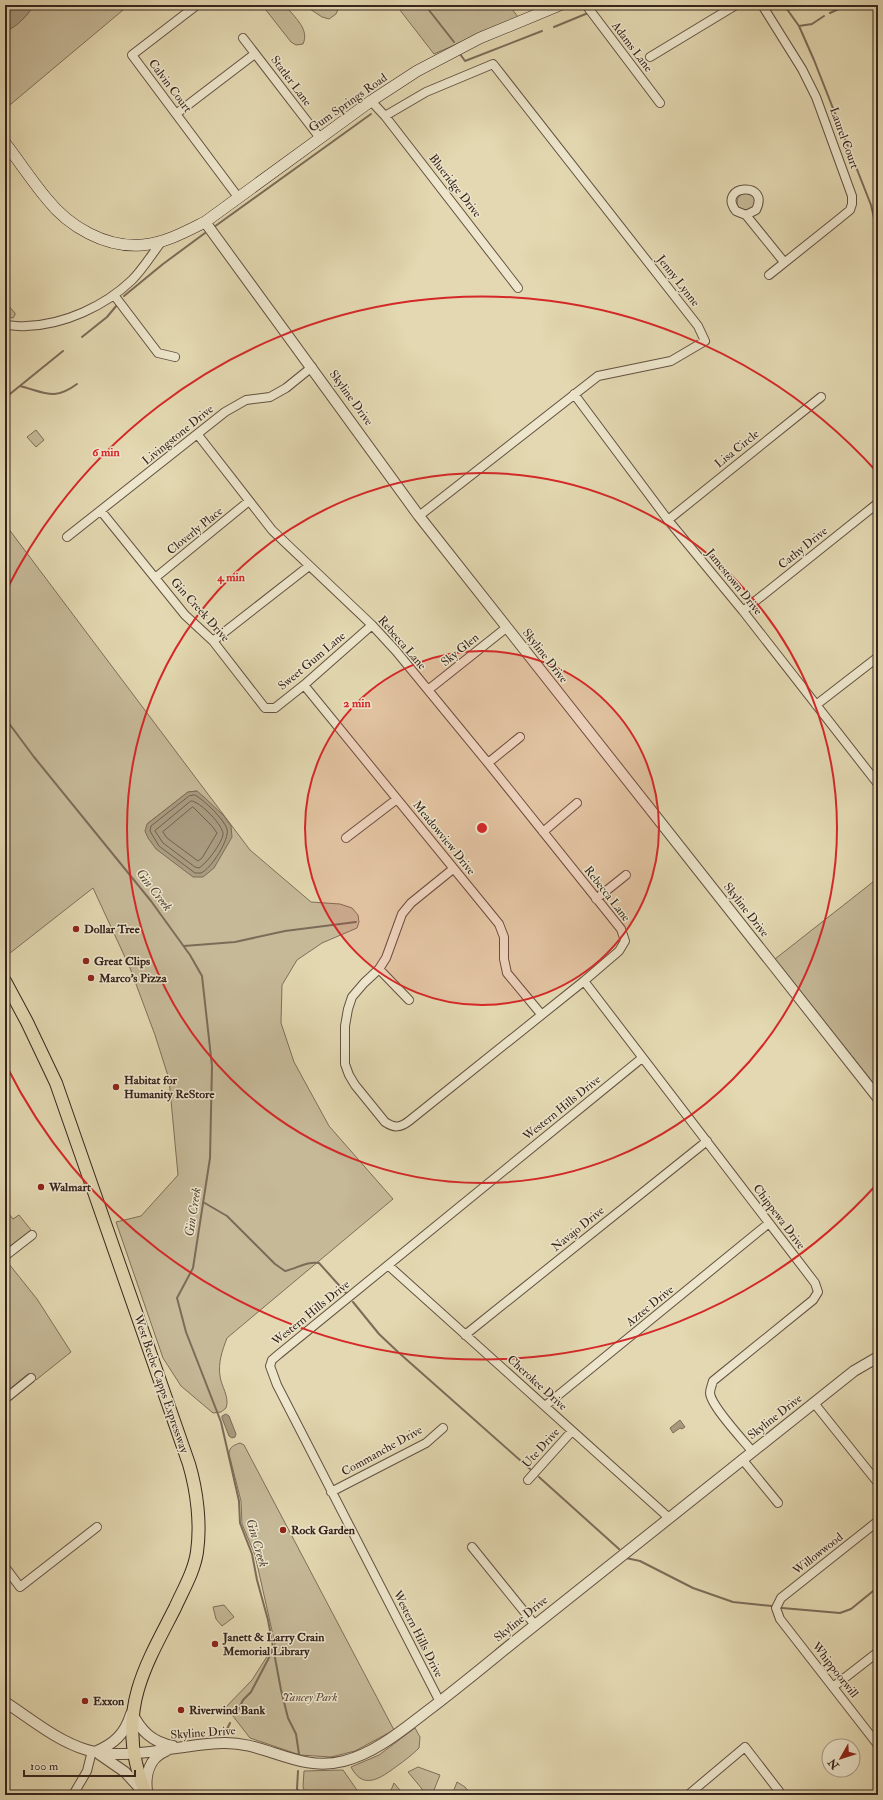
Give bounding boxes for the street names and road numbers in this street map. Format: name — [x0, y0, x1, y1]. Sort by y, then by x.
street label: Adams Lane — [608, 18, 656, 75]
street label: Statler Lane — [267, 53, 315, 109]
street label: Calvin Court — [145, 56, 195, 116]
street label: Gum Springs Road — [306, 70, 390, 136]
street label: Laurel Court — [826, 105, 862, 171]
street label: Blueridge Drive — [426, 151, 484, 221]
street label: Jenny Lynne — [653, 252, 703, 310]
street label: Skyline Drive — [326, 367, 376, 429]
street label: Livingstone Drive — [139, 402, 217, 468]
street label: Lisa Circle — [712, 427, 762, 471]
street label: Cloverly Place — [164, 504, 226, 558]
street label: Cathy Drive — [775, 524, 831, 572]
street label: Jamestown Drive — [702, 545, 765, 618]
street label: Gin Creek Drive — [167, 575, 233, 645]
street label: Rebecca Lane — [375, 613, 429, 673]
street label: Skyline Drive — [519, 626, 571, 686]
street label: Sweet Gum Lane — [275, 628, 349, 694]
street label: Sky Glen — [438, 630, 482, 670]
street label: Meadowview Drive — [410, 798, 478, 878]
street label: Rebecca Lane — [581, 863, 633, 925]
street label: Skyline Drive — [720, 880, 772, 940]
street label: Western Hills Drive — [519, 1072, 604, 1145]
street label: Chippewa Drive — [750, 1181, 808, 1253]
street label: Navajo Drive — [548, 1203, 608, 1255]
street label: Western Hills Drive — [268, 1277, 353, 1350]
street label: Aztec Drive — [622, 1282, 677, 1330]
street label: West Beebe Capps Expressway — [130, 1312, 192, 1456]
street label: Cherokee Drive — [504, 1352, 570, 1414]
street label: Skyline Drive — [745, 1391, 805, 1443]
street label: Commanche Drive — [339, 1423, 425, 1479]
street label: Ute Drive — [519, 1425, 563, 1471]
street label: Willowwood — [789, 1530, 846, 1579]
street label: Western Hills Drive — [389, 1587, 446, 1680]
street label: Skyline Drive — [491, 1593, 551, 1645]
street label: Whippoorwill — [808, 1638, 861, 1701]
street label: Skyline Drive — [170, 1723, 236, 1743]

